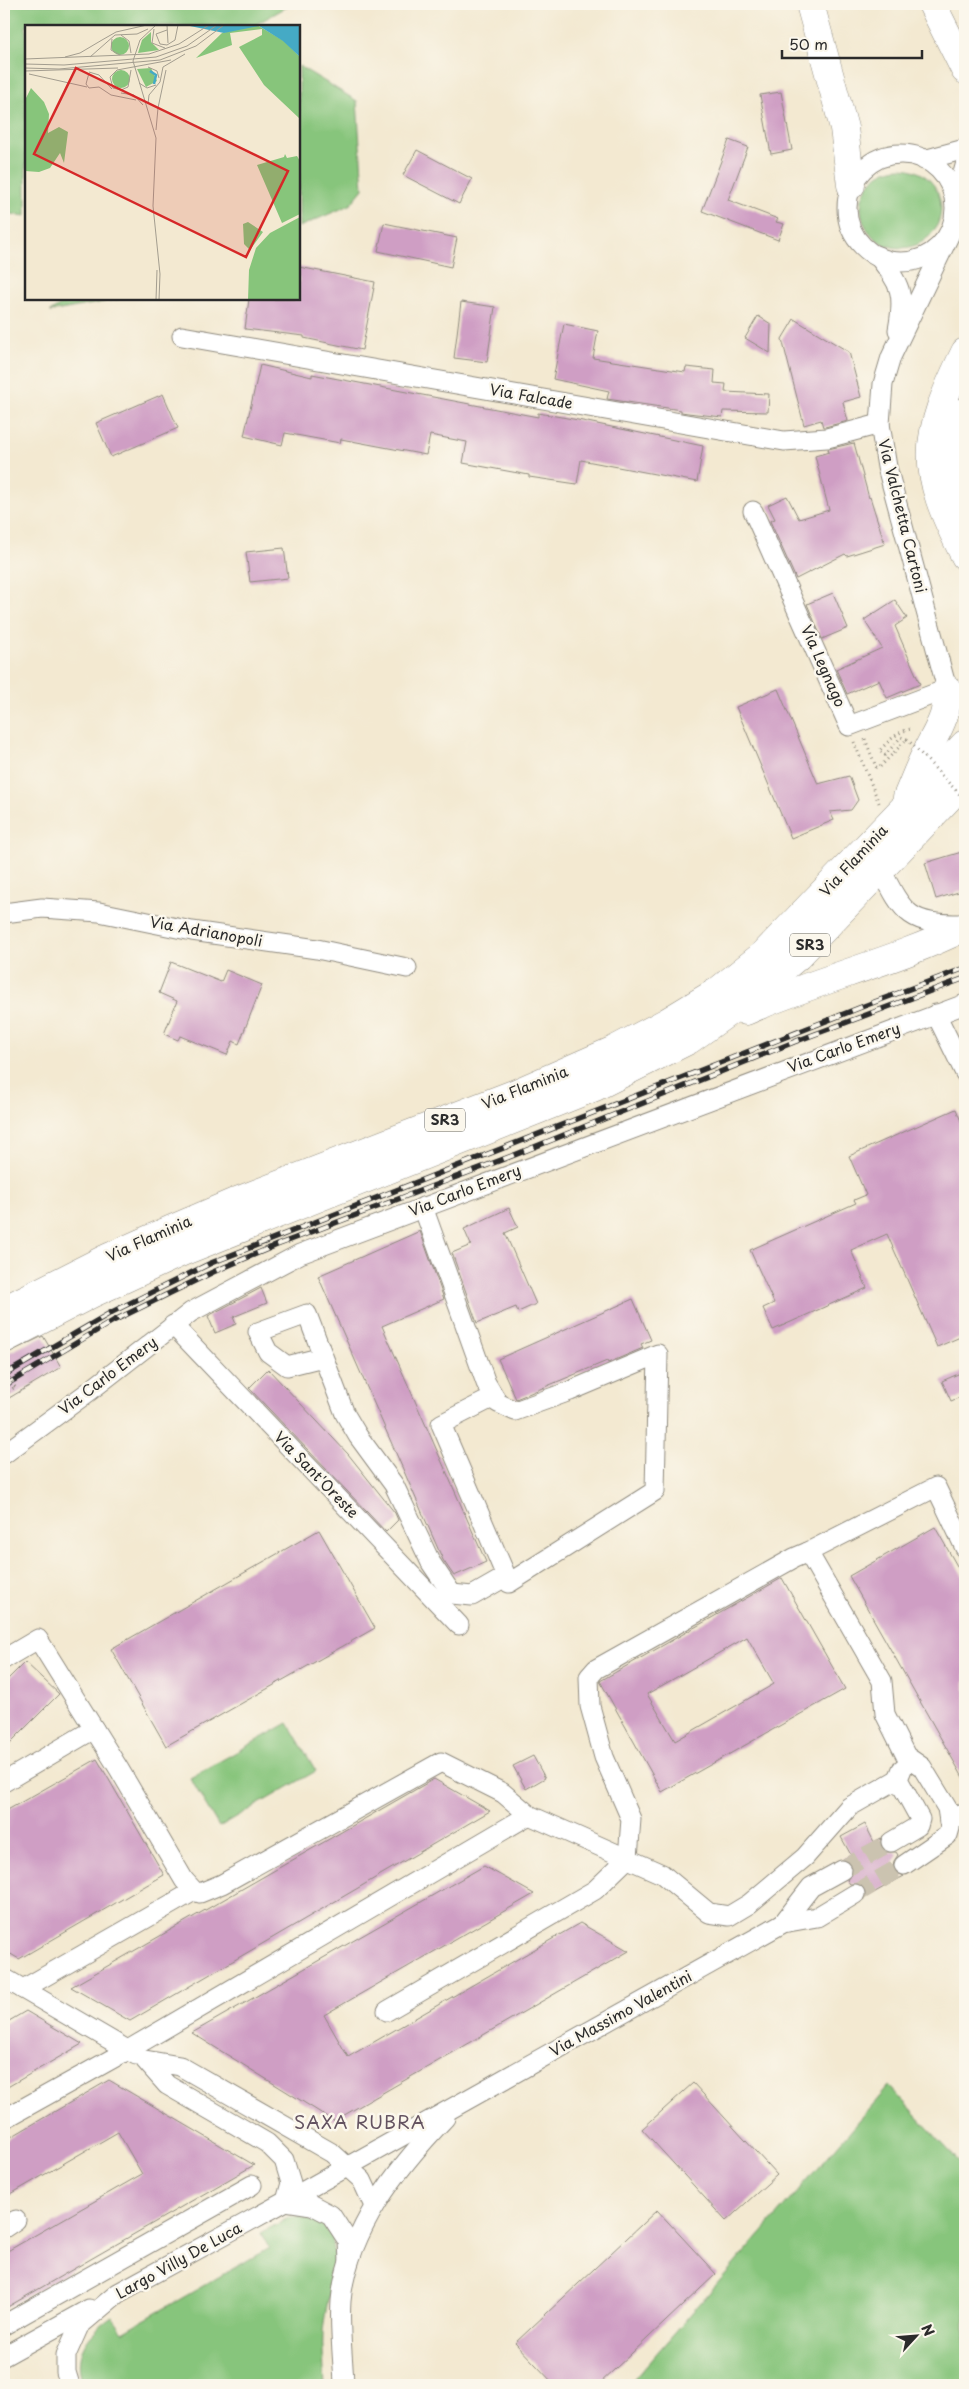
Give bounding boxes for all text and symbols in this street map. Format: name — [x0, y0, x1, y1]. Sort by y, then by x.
inset map — [25, 25, 300, 300]
scale bar — [782, 28, 922, 60]
text: 50 m — [789, 32, 828, 55]
street label: Via Falcade — [488, 377, 575, 414]
street label: Via Valchetta Cartoni — [873, 436, 934, 595]
street label: Via Legnago — [796, 621, 853, 710]
street label: Via Flaminia — [813, 818, 893, 901]
street label: Via Adrianopoli — [148, 909, 264, 952]
road number: SR3 — [790, 934, 830, 956]
street label: Via Carlo Emery — [784, 1016, 903, 1078]
street label: Via Flaminia — [478, 1059, 572, 1114]
road number: SR3 — [425, 1108, 465, 1132]
street label: Via Carlo Emery — [405, 1158, 524, 1222]
street label: Via Flaminia — [102, 1208, 196, 1267]
street label: Via Carlo Emery — [53, 1330, 161, 1420]
street label: Via Sant'Oreste — [269, 1425, 365, 1523]
street label: Via Massimo Valentini — [545, 1964, 696, 2062]
district label: SAXA RUBRA — [294, 2108, 426, 2135]
street label: Largo Villy De Luca — [111, 2215, 246, 2304]
north arrow — [892, 2312, 942, 2362]
text: N — [916, 2320, 940, 2340]

